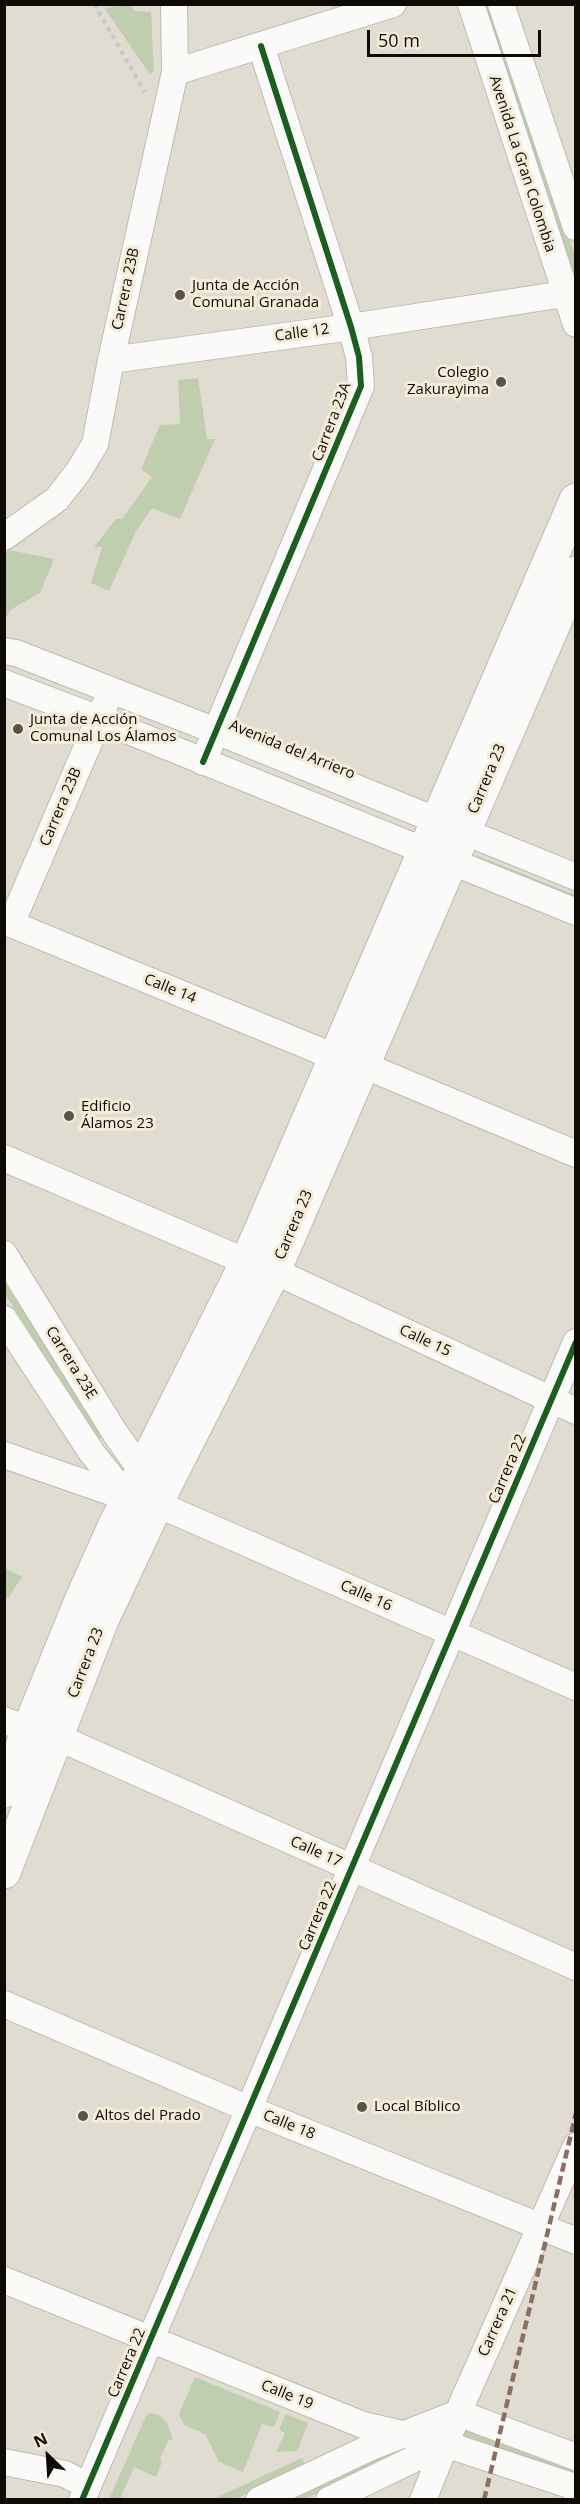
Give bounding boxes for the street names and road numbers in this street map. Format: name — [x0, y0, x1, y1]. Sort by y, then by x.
street label: Avenida La Gran Colombia — [485, 73, 559, 255]
street label: Carrera 23B — [108, 246, 144, 332]
street label: Calle 12 — [274, 320, 330, 346]
street label: Carrera 23A — [309, 380, 355, 464]
street label: Avenida del Arriero — [226, 717, 358, 783]
street label: Carrera 23 — [464, 741, 510, 817]
street label: Carrera 23B — [36, 765, 86, 849]
street label: Calle 14 — [141, 970, 199, 1008]
street label: Carrera 23 — [271, 1187, 317, 1263]
street label: Calle 15 — [396, 1321, 454, 1361]
street label: Carrera 23E — [42, 1323, 100, 1403]
street label: Carrera 22 — [485, 1431, 531, 1507]
street label: Calle 16 — [337, 1577, 395, 1615]
street label: Carrera 23 — [64, 1625, 108, 1701]
street label: Calle 17 — [287, 1833, 345, 1871]
street label: Carrera 22 — [295, 1878, 341, 1954]
street label: Calle 18 — [260, 2106, 318, 2144]
street label: Carrera 21 — [475, 2285, 521, 2359]
street label: Carrera 22 — [104, 2325, 150, 2401]
street label: Calle 19 — [258, 2376, 316, 2414]

